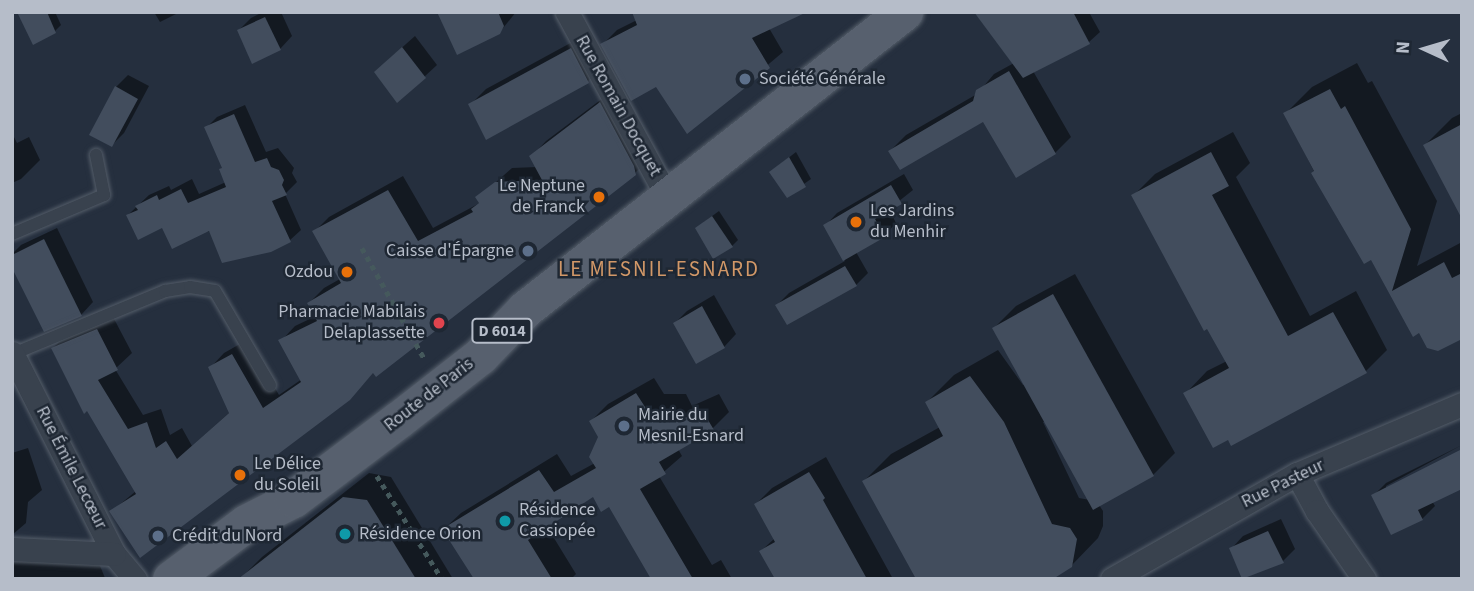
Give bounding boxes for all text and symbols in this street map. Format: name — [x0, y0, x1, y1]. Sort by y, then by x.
north arrow — [1390, 14, 1460, 84]
street label: Rue Romain Docquet — [570, 32, 666, 180]
text: N — [1390, 40, 1417, 55]
place label: Société Générale — [759, 68, 885, 90]
marker: Société Générale — [737, 71, 753, 87]
place label: Le Neptune de Franck — [499, 176, 585, 218]
marker: Le Neptune de Franck — [591, 189, 607, 205]
place label: Les Jardins du Menhir — [870, 201, 954, 244]
marker: Les Jardins du Menhir — [848, 214, 864, 230]
place label: Caisse d'Épargne — [386, 240, 514, 262]
marker: Caisse d'Épargne — [520, 243, 536, 259]
district label: LE MESNIL-ESNARD — [560, 256, 758, 282]
place label: Ozdou — [284, 261, 333, 283]
marker: Ozdou — [339, 264, 355, 280]
place label: Pharmacie Mabilais Delaplassette — [278, 302, 425, 344]
marker: Pharmacie Mabilais Delaplassette — [431, 315, 447, 331]
road number: D 6014 — [470, 318, 534, 344]
street label: Route de Paris — [380, 353, 478, 437]
street label: Rue Émile Lecœur — [31, 403, 111, 533]
place label: Mairie du Mesnil-Esnard — [638, 405, 744, 448]
marker: Mairie du Mesnil-Esnard — [616, 418, 632, 434]
place label: Le Délice du Soleil — [254, 454, 321, 496]
street label: Rue Pasteur — [1238, 455, 1328, 513]
marker: Le Délice du Soleil — [232, 467, 248, 483]
place label: Résidence Cassiopée — [519, 500, 595, 542]
marker: Résidence Cassiopée — [497, 513, 513, 529]
place label: Résidence Orion — [359, 523, 481, 545]
place label: Crédit du Nord — [172, 525, 282, 547]
marker: Résidence Orion — [337, 526, 353, 542]
marker: Crédit du Nord — [150, 528, 166, 544]

